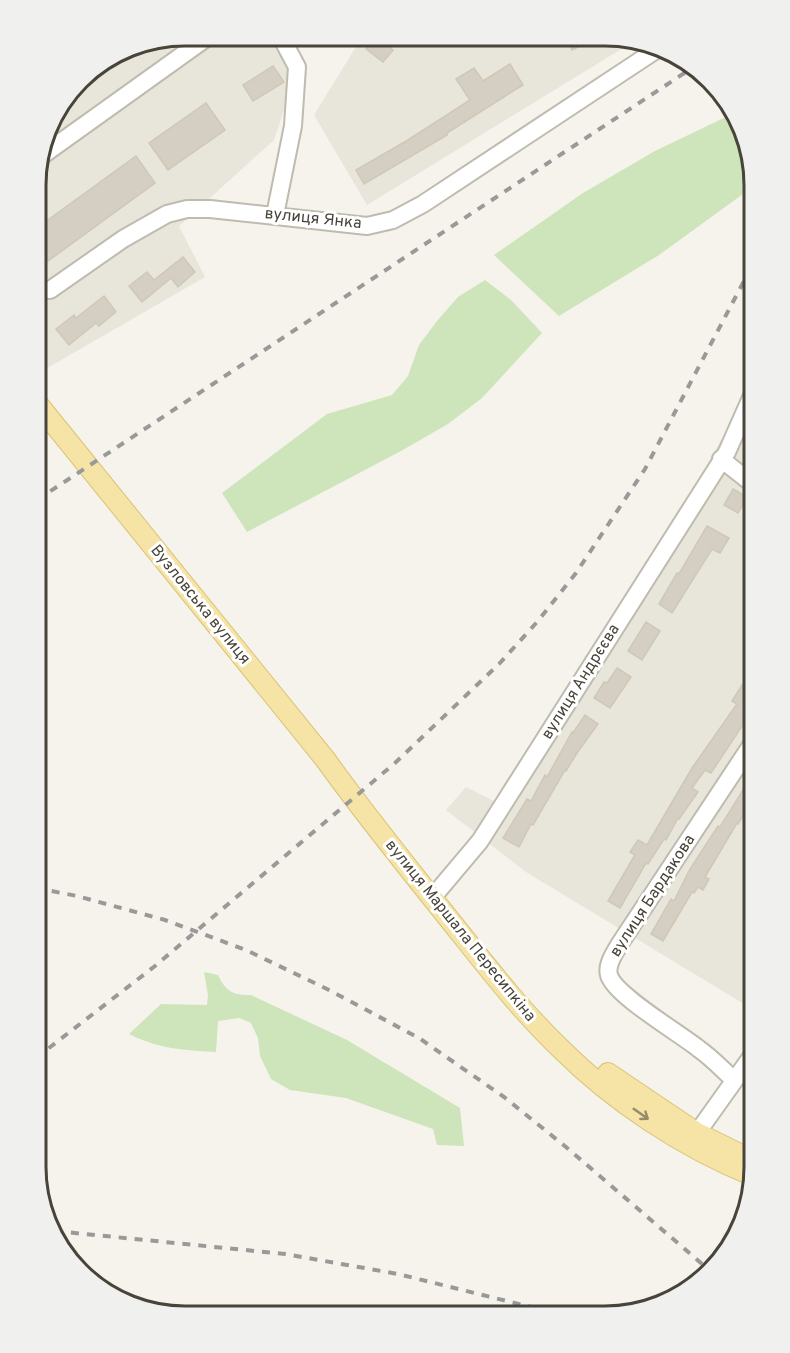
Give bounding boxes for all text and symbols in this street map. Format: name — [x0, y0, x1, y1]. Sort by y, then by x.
street label: вулиця Янка — [264, 204, 362, 234]
street label: Вузловська вулиця — [146, 541, 254, 669]
street label: вулиця Андрєєва — [537, 621, 625, 743]
street label: вулиця Бардакова — [606, 831, 700, 961]
street label: вулиця Маршала Пересипкіна — [380, 836, 540, 1026]
one-way arrow — [632, 1108, 648, 1120]

